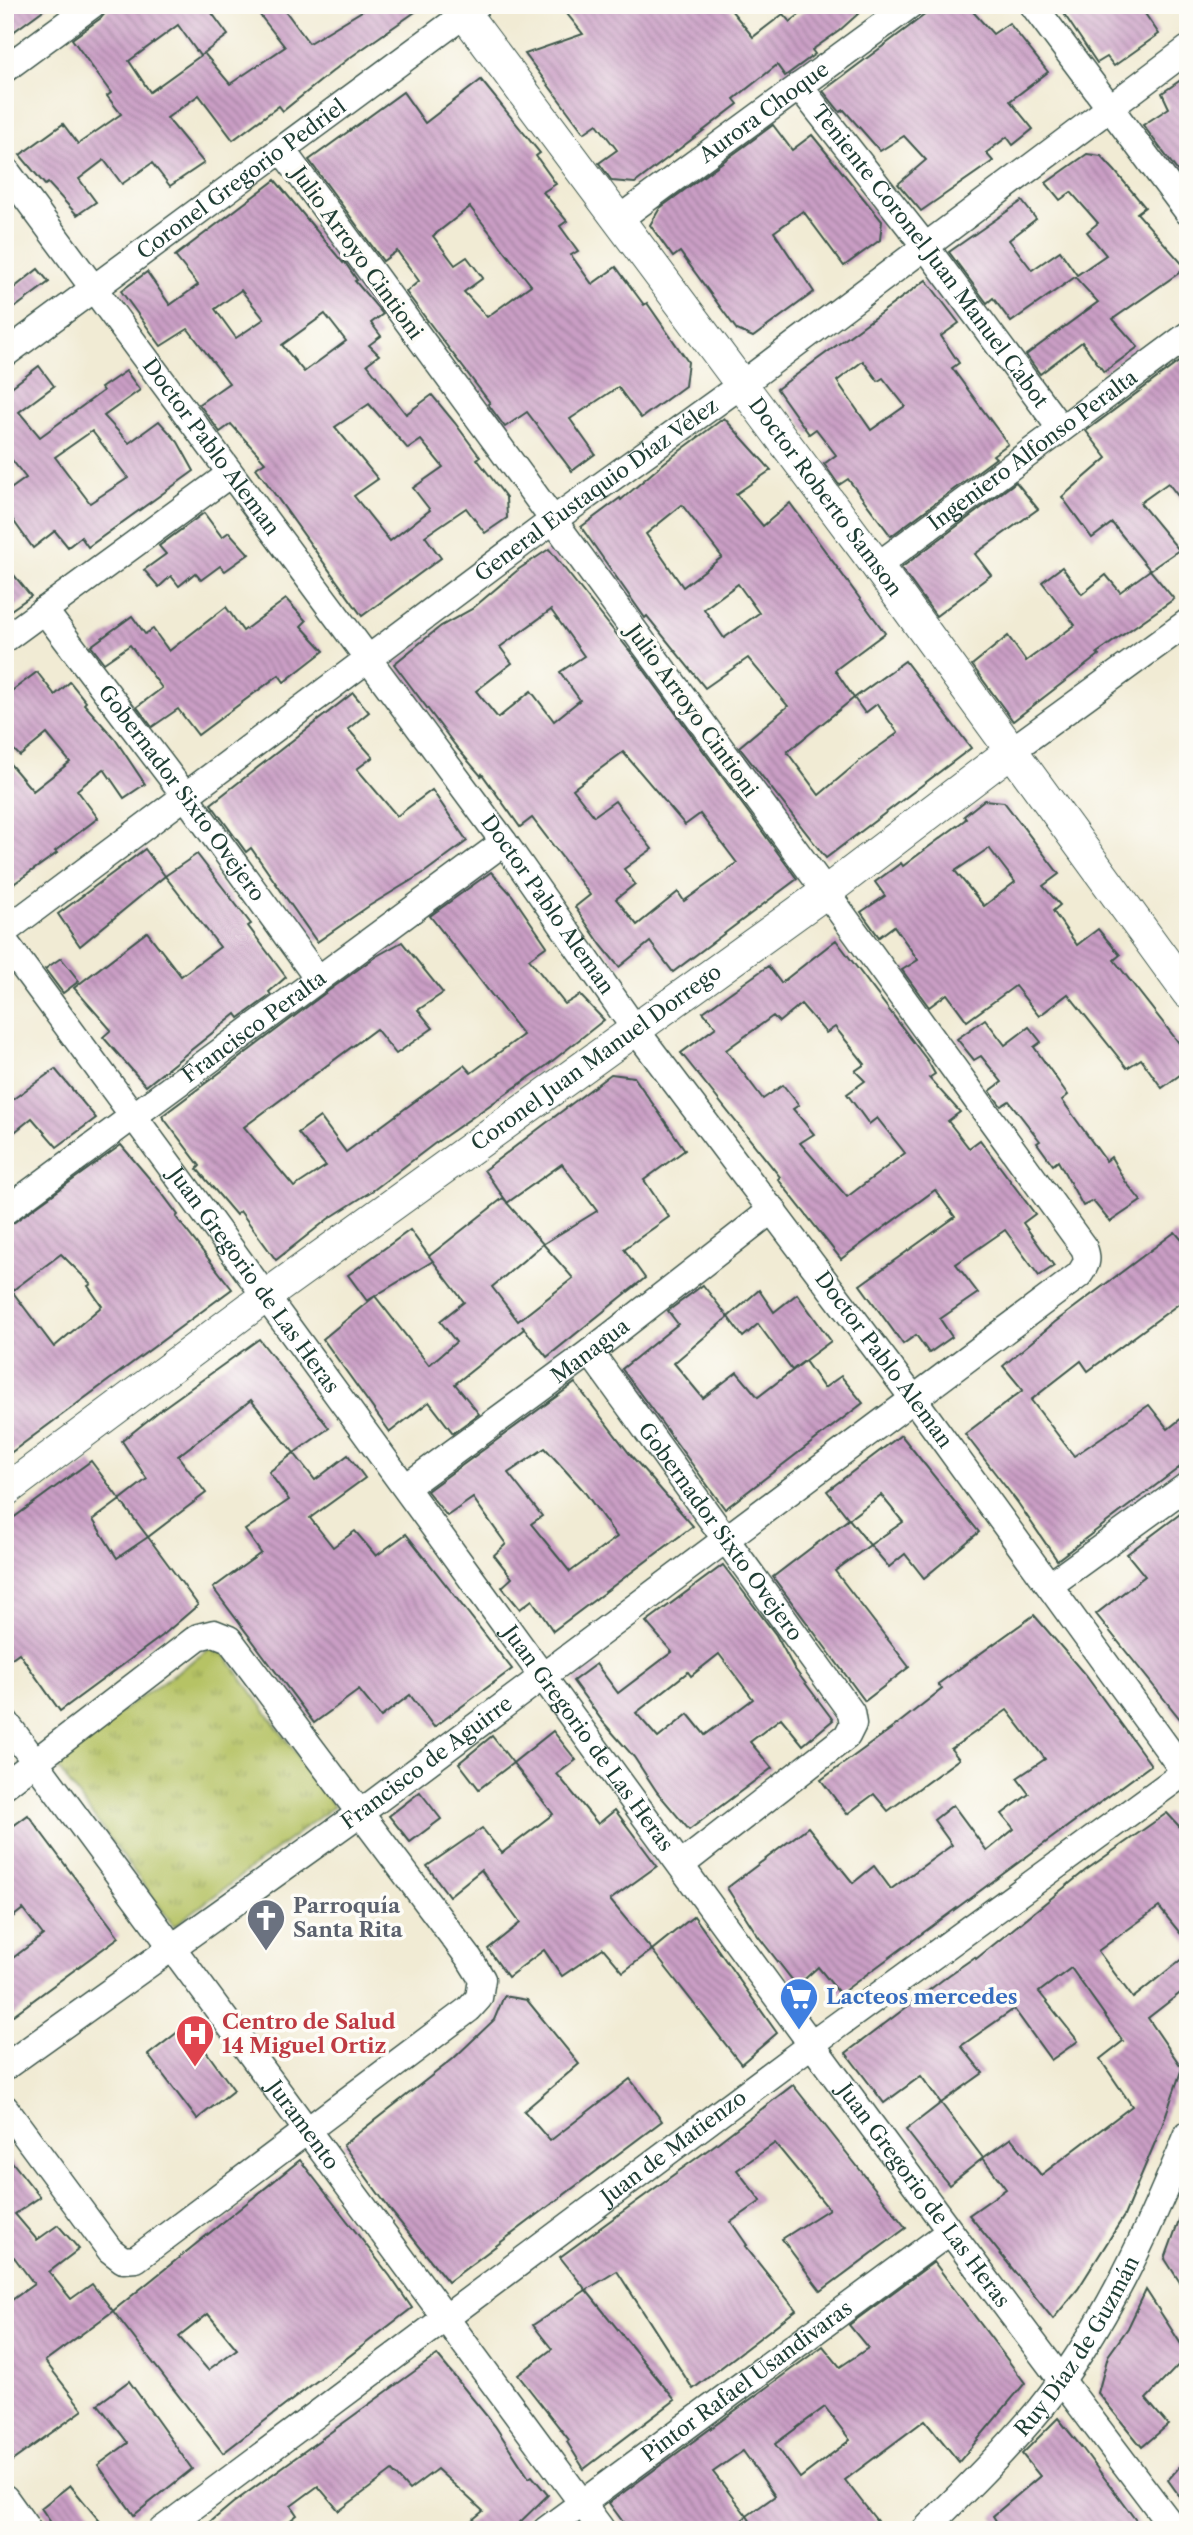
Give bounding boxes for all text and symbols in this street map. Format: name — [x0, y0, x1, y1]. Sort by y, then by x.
street label: Aurora Choque — [693, 56, 833, 168]
street label: Coronel Gregorio Pedriel — [132, 93, 350, 264]
street label: Teniente Coronel Juan Manuel Cabot — [807, 100, 1054, 413]
street label: Julio Arroyo Cintioni — [285, 159, 428, 344]
street label: Doctor Pablo Aleman — [138, 353, 285, 540]
street label: Ingeniero Alfonso Peralta — [923, 364, 1143, 536]
street label: General Eustaquio Díaz Vélez — [470, 393, 723, 586]
street label: Doctor Roberto Samson — [744, 393, 908, 601]
street label: Julio Arroyo Cintioni — [620, 617, 763, 802]
street label: Gobernador Sixto Ovejero — [93, 680, 270, 906]
street label: Doctor Pablo Aleman — [476, 810, 620, 999]
street label: Coronel Juan Manuel Dorrego — [466, 959, 726, 1156]
street label: Francisco Peralta — [177, 964, 331, 1088]
street label: Juan Gregorio de Las Heras — [162, 1160, 345, 1398]
street label: Doctor Pablo Aleman — [810, 1266, 958, 1453]
street label: Managua — [546, 1313, 635, 1388]
street label: Gobernador Sixto Ovejero — [633, 1417, 808, 1645]
street label: Juan Gregorio de Las Heras — [496, 1618, 679, 1856]
street label: Francisco de Aguirre — [336, 1691, 517, 1834]
place label: Parroquía Santa Rita — [293, 1893, 404, 1942]
church icon: Parroquía Santa Rita — [245, 1897, 287, 1952]
supermarket icon: Lacteos mercedes — [778, 1976, 820, 2031]
place label: Lacteos mercedes — [826, 1984, 1018, 2009]
place label: Centro de Salud 14 Miguel Ortiz — [222, 2009, 395, 2058]
hospital icon: Centro de Salud 14 Miguel Ortiz — [174, 2013, 216, 2068]
street label: Juramento — [261, 2073, 345, 2174]
street label: Juan Gregorio de Las Heras — [831, 2076, 1015, 2312]
street label: Juan de Matienzo — [594, 2085, 751, 2211]
street label: Ruy Díaz de Guzmán — [1009, 2252, 1144, 2441]
street label: Pintor Rafael Usandivaras — [637, 2295, 857, 2467]

